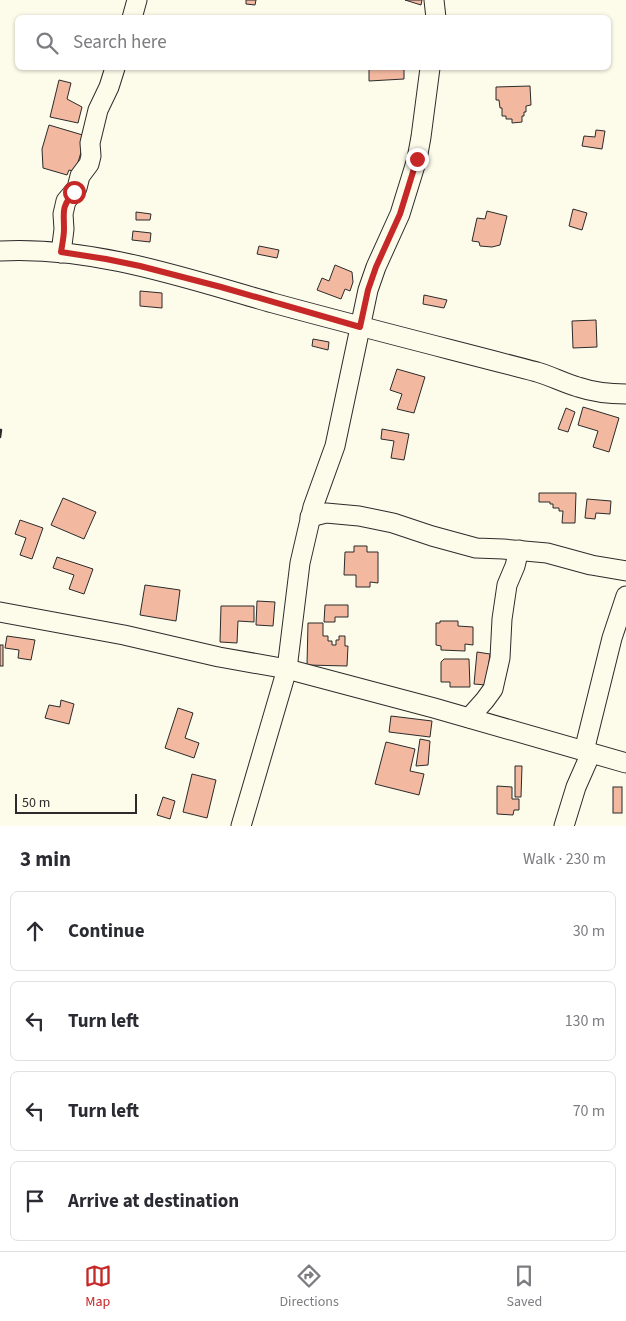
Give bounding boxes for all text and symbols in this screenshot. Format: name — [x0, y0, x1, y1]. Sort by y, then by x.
search box — [15, 15, 611, 70]
icon: search — [33, 29, 61, 57]
text: Search here — [73, 29, 167, 56]
route end — [406, 148, 429, 171]
route start — [63, 181, 86, 204]
scale bar — [15, 791, 138, 814]
text: 50 m — [22, 793, 50, 813]
text: 3 min — [20, 844, 71, 874]
text: Walk · 230 m — [523, 848, 606, 870]
icon: ahead — [21, 917, 49, 945]
text: Continue — [68, 918, 145, 945]
text: 30 m — [573, 920, 605, 942]
icon: left — [21, 1007, 49, 1035]
text: Turn left — [68, 1008, 139, 1035]
text: 130 m — [565, 1010, 605, 1032]
icon: left — [21, 1097, 49, 1125]
text: Turn left — [68, 1098, 139, 1125]
text: 70 m — [573, 1100, 605, 1122]
icon: arrive — [21, 1187, 49, 1215]
text: Arrive at destination — [68, 1188, 239, 1215]
tab: Map — [84, 1262, 112, 1312]
tab: Directions — [280, 1262, 339, 1312]
tab: Saved — [506, 1262, 542, 1312]

